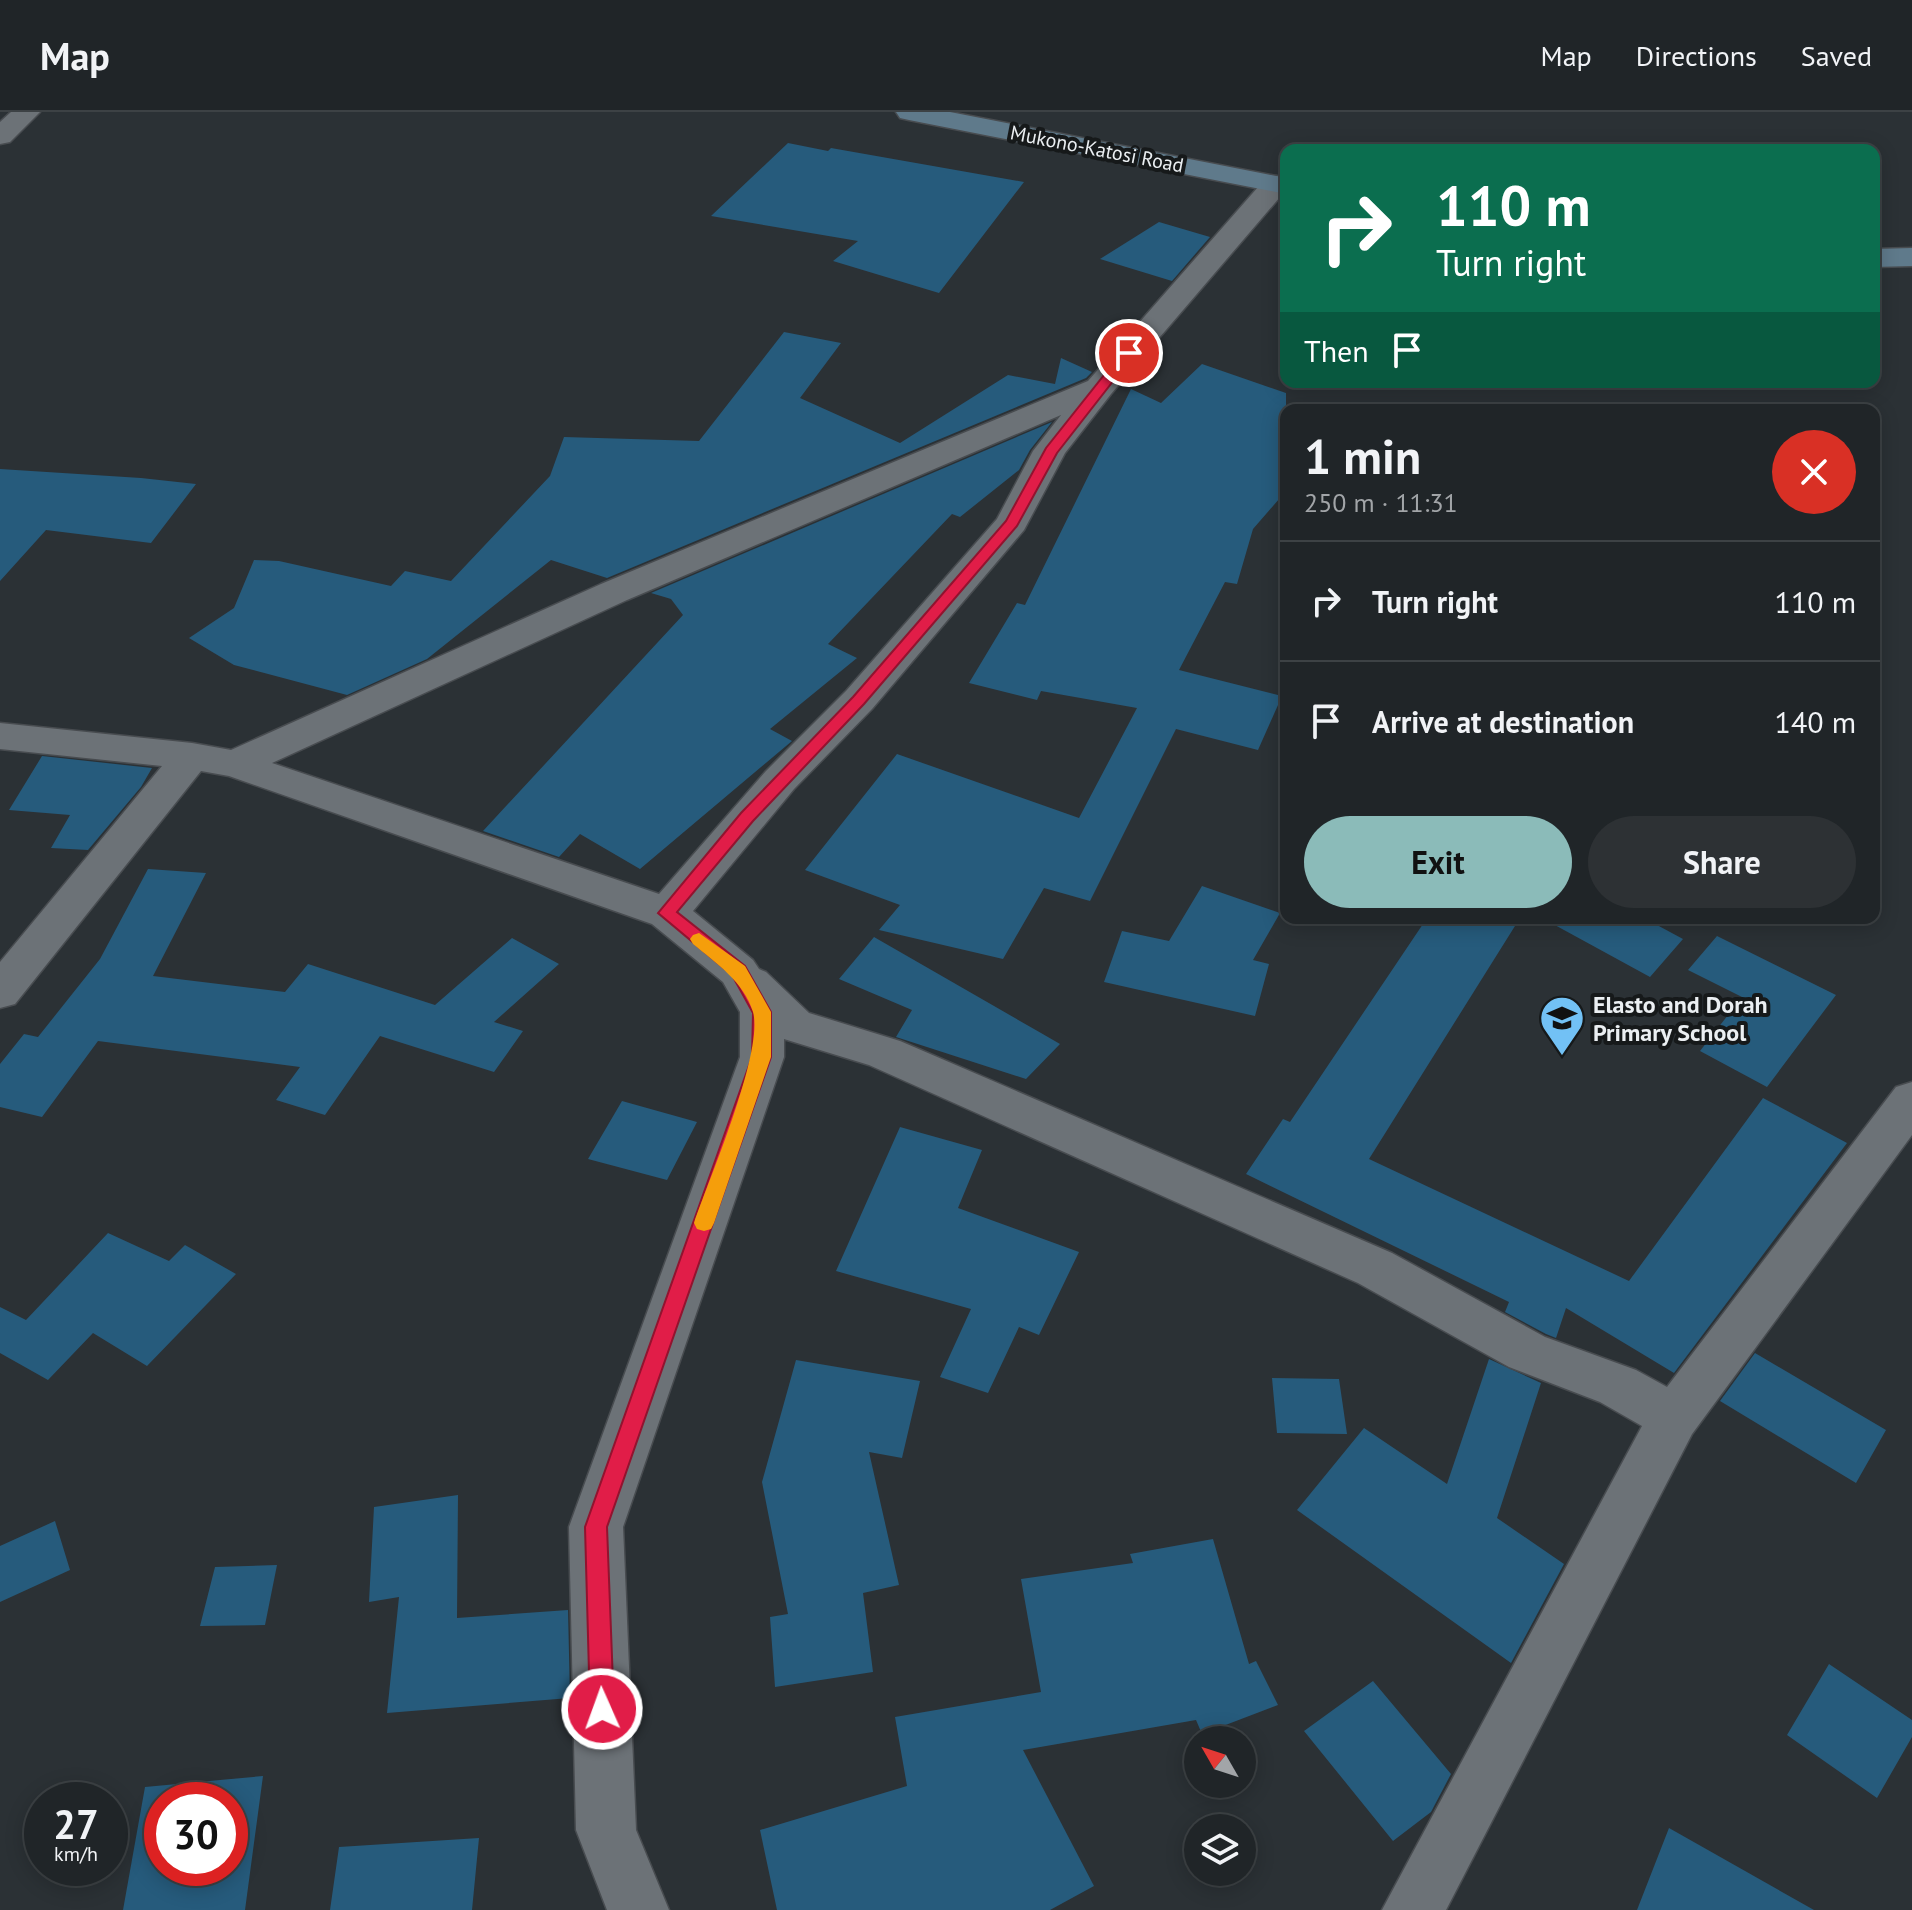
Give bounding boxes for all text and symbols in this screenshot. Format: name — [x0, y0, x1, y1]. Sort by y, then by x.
text: Map — [40, 31, 110, 80]
text: Map — [1541, 37, 1592, 74]
text: Directions — [1636, 37, 1757, 74]
text: Saved — [1801, 37, 1872, 74]
street label: Mukono-Katosi Road — [1008, 119, 1186, 179]
text: 110 m — [1436, 169, 1591, 241]
icon: right — [1304, 176, 1408, 280]
text: Turn right — [1436, 239, 1586, 286]
pin — [1095, 319, 1163, 387]
icon: arrive — [1385, 328, 1429, 372]
icon: arrive — [1107, 331, 1151, 375]
text: Then — [1304, 331, 1369, 370]
text: 1 min — [1304, 425, 1421, 487]
button: close — [1772, 430, 1856, 514]
text: 250 m · 11:31 — [1304, 486, 1458, 519]
icon: right — [1304, 579, 1348, 623]
text: Turn right — [1372, 582, 1498, 621]
text: 110 m — [1775, 582, 1856, 621]
icon: arrive — [1304, 699, 1348, 743]
text: Arrive at destination — [1372, 702, 1634, 741]
text: 140 m — [1775, 702, 1856, 741]
button: Exit — [1304, 816, 1572, 908]
button: Share — [1588, 816, 1856, 908]
place label: Elasto and Dorah Primary School — [1593, 989, 1768, 1048]
school or university icon: Elasto and Dorah Primary School — [1538, 994, 1586, 1057]
position arrow — [560, 1667, 644, 1751]
north arrow — [1184, 1726, 1256, 1798]
map controls — [1184, 1726, 1256, 1886]
speed limit sign: 30 — [144, 1782, 248, 1886]
text: 27 — [53, 1798, 99, 1850]
button: layers — [1184, 1814, 1256, 1886]
text: km/h — [54, 1841, 98, 1867]

